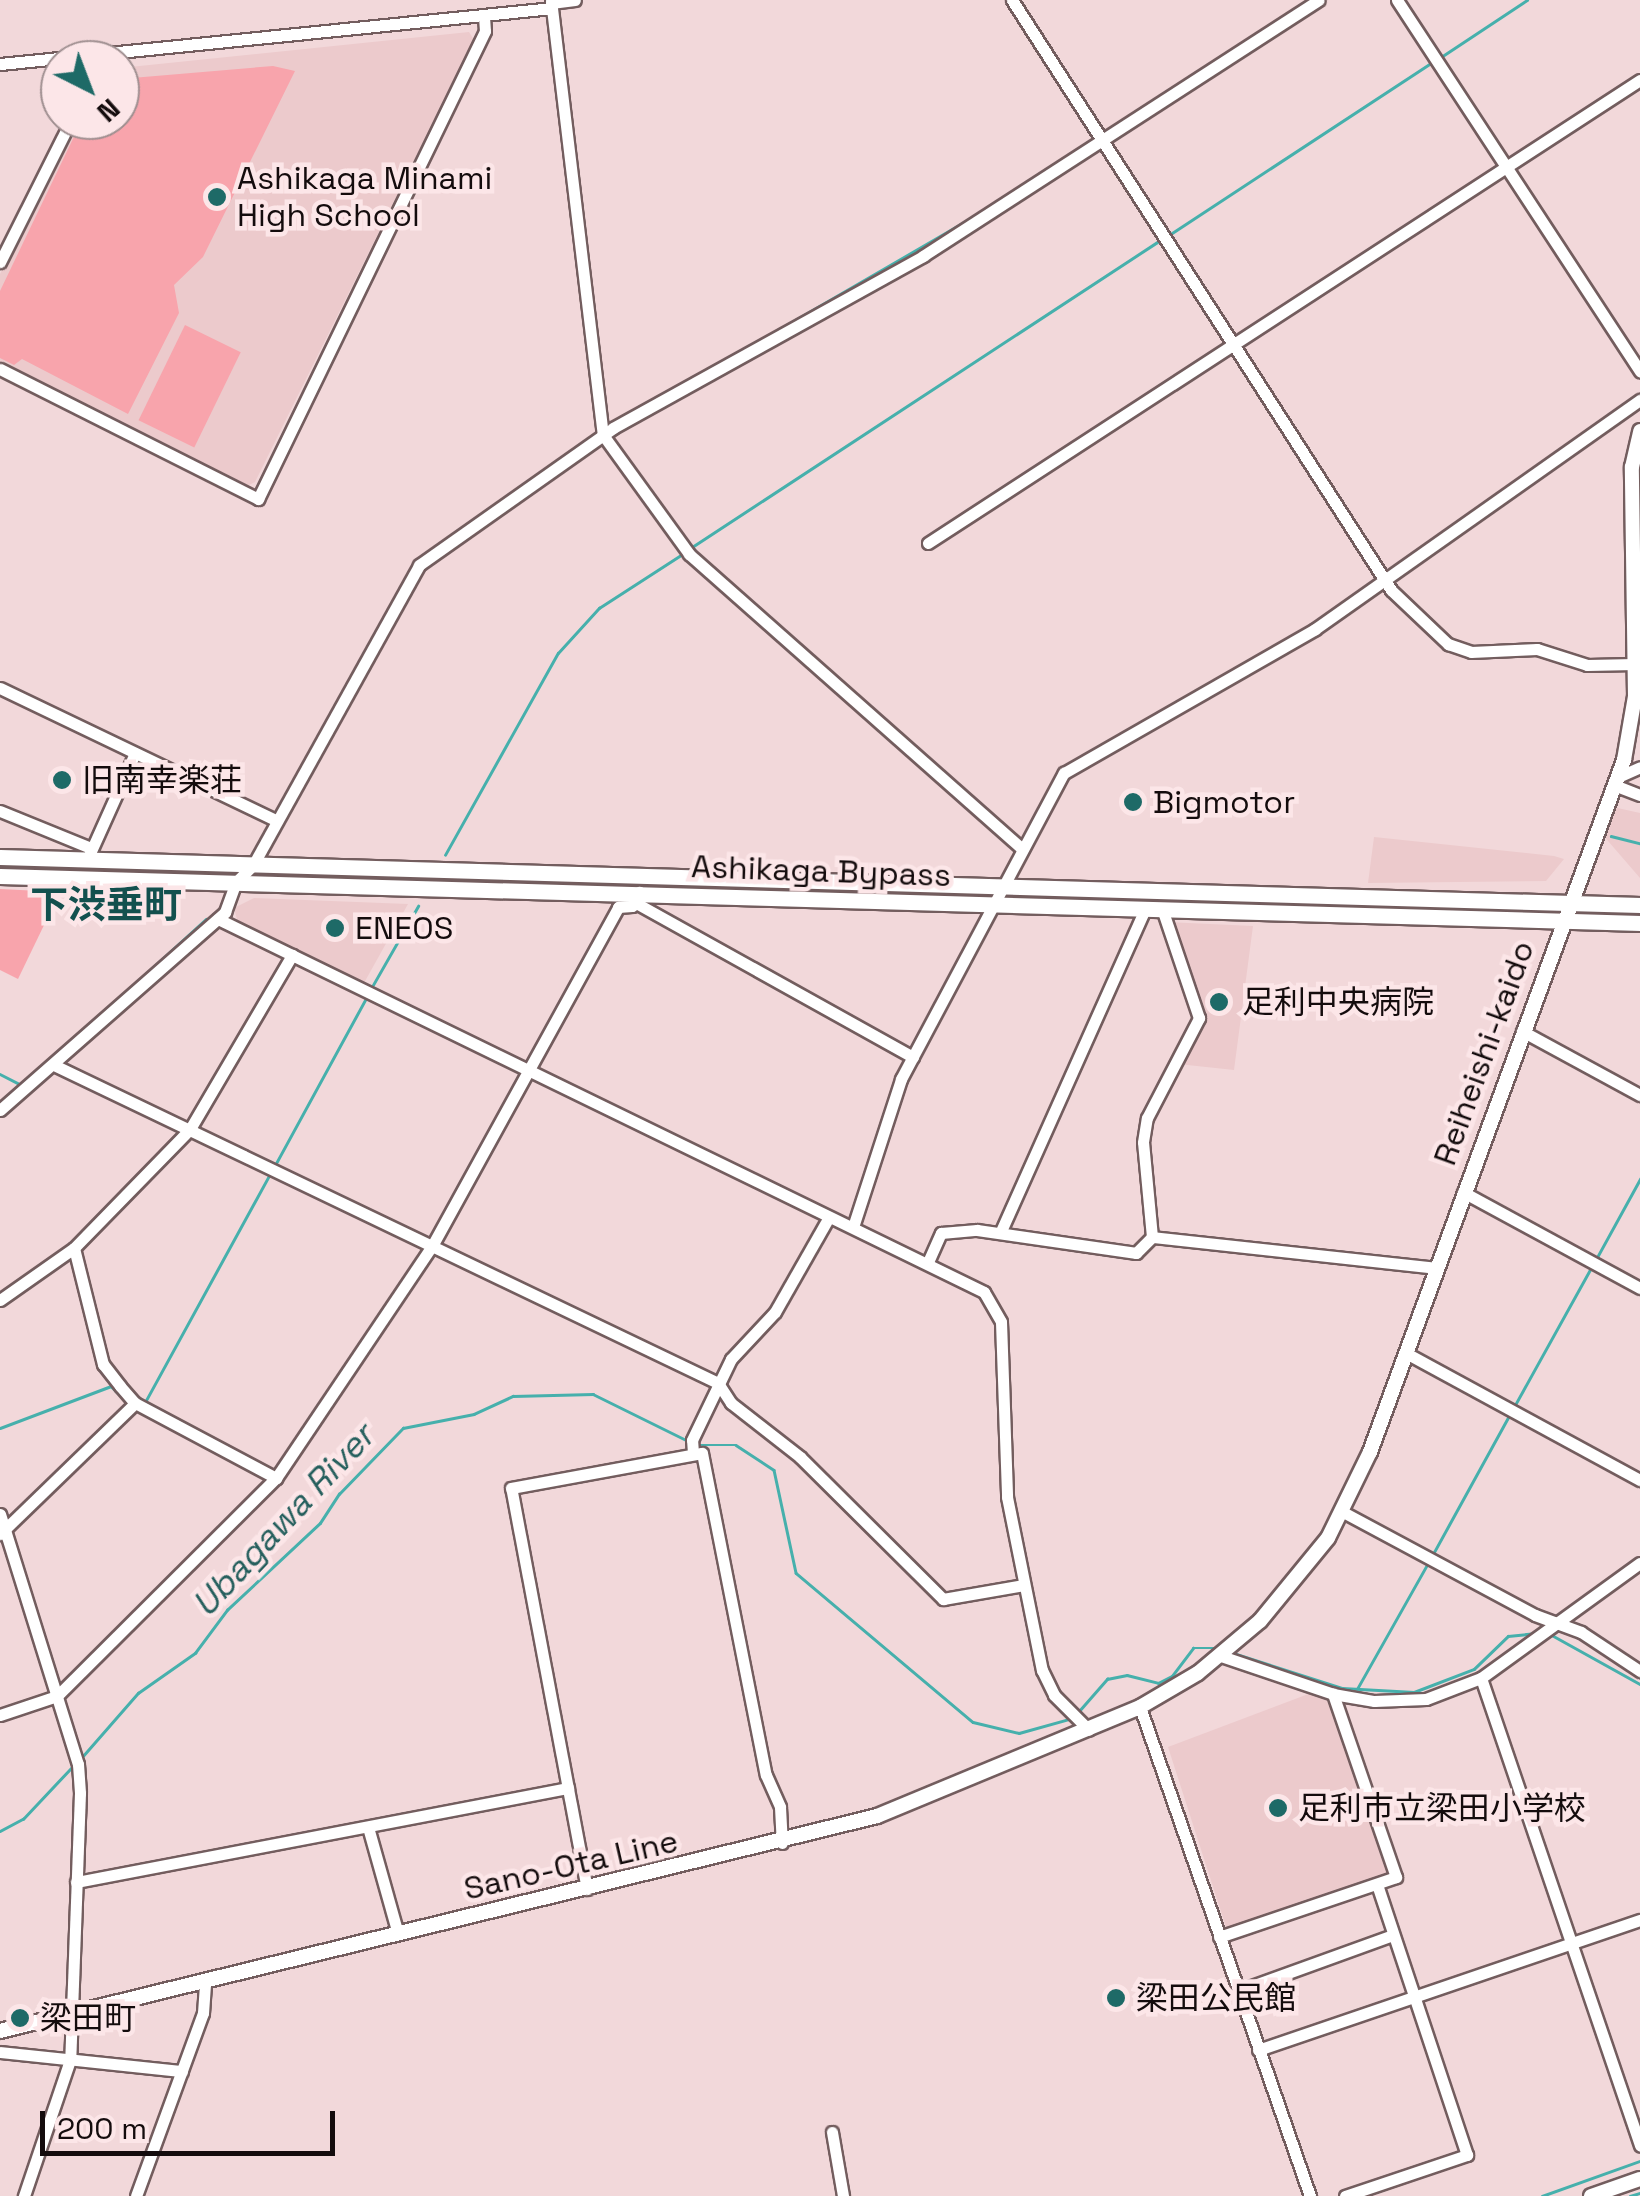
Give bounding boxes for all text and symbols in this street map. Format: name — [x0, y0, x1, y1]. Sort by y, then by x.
north arrow — [40, 40, 140, 140]
text: N — [90, 91, 128, 130]
place label: Ashikaga Minami High School — [237, 160, 492, 235]
marker: Ashikaga Minami High School — [206, 186, 228, 208]
place label: 旧南幸楽荘 — [82, 761, 242, 799]
marker: 旧南幸楽荘 — [51, 769, 73, 791]
place label: Bigmotor — [1153, 783, 1295, 821]
marker: Bigmotor — [1122, 791, 1144, 813]
street label: Ashikaga Bypass — [691, 847, 951, 895]
district label: 下渋垂町 — [30, 883, 182, 929]
place label: ENEOS — [355, 909, 453, 947]
marker: ENEOS — [324, 917, 346, 939]
street label: Reiheishi-kaido — [1426, 936, 1542, 1170]
place label: 足利中央病院 — [1242, 983, 1434, 1021]
marker: 足利中央病院 — [1206, 989, 1232, 1015]
water label: Ubagawa River — [183, 1415, 383, 1625]
place label: 足利市立梁田小学校 — [1298, 1789, 1586, 1827]
marker: 足利市立梁田小学校 — [1267, 1797, 1289, 1819]
street label: Sano-Ota Line — [460, 1822, 682, 1908]
place label: 梁田公民館 — [1136, 1979, 1296, 2017]
marker: 梁田公民館 — [1105, 1987, 1127, 2009]
place label: 梁田町 — [40, 1999, 136, 2037]
marker: 梁田町 — [9, 2007, 31, 2029]
scale bar — [45, 2091, 340, 2153]
text: 200 m — [57, 2109, 147, 2148]

